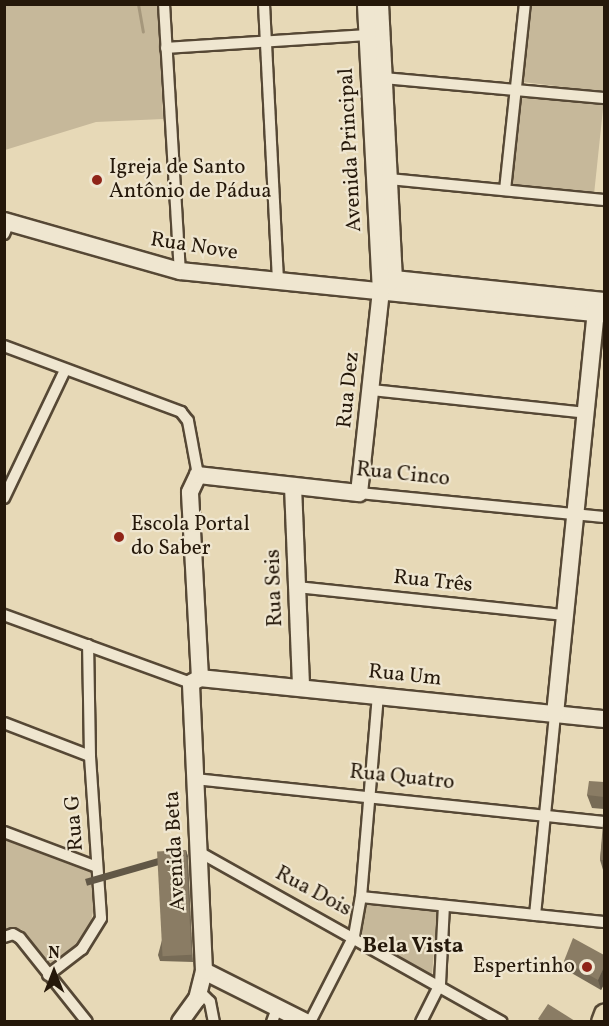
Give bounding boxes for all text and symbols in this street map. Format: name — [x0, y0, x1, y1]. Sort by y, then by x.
street label: Avenida Principal — [334, 67, 368, 233]
place label: Igreja de Santo Antônio de Pádua — [109, 155, 272, 205]
marker: Igreja de Santo Antônio de Pádua — [90, 173, 104, 187]
street label: Rua Nove — [148, 228, 240, 266]
street label: Rua Dez — [332, 351, 366, 429]
street label: Rua Cinco — [355, 458, 451, 492]
place label: Escola Portal do Saber — [131, 512, 250, 562]
marker: Escola Portal do Saber — [112, 530, 126, 544]
street label: Rua Seis — [261, 549, 289, 627]
street label: Rua Três — [392, 565, 474, 599]
street label: Rua Um — [367, 660, 443, 692]
street label: Rua Quatro — [348, 760, 456, 796]
street label: Avenida Beta — [160, 790, 192, 912]
street label: Rua G — [60, 794, 90, 852]
street label: Rua Dois — [271, 861, 355, 923]
district label: Bela Vista — [362, 934, 464, 960]
north arrow — [24, 942, 84, 1002]
text: N — [48, 943, 60, 965]
place label: Espertinho — [473, 954, 575, 980]
marker: Espertinho — [580, 960, 594, 974]

